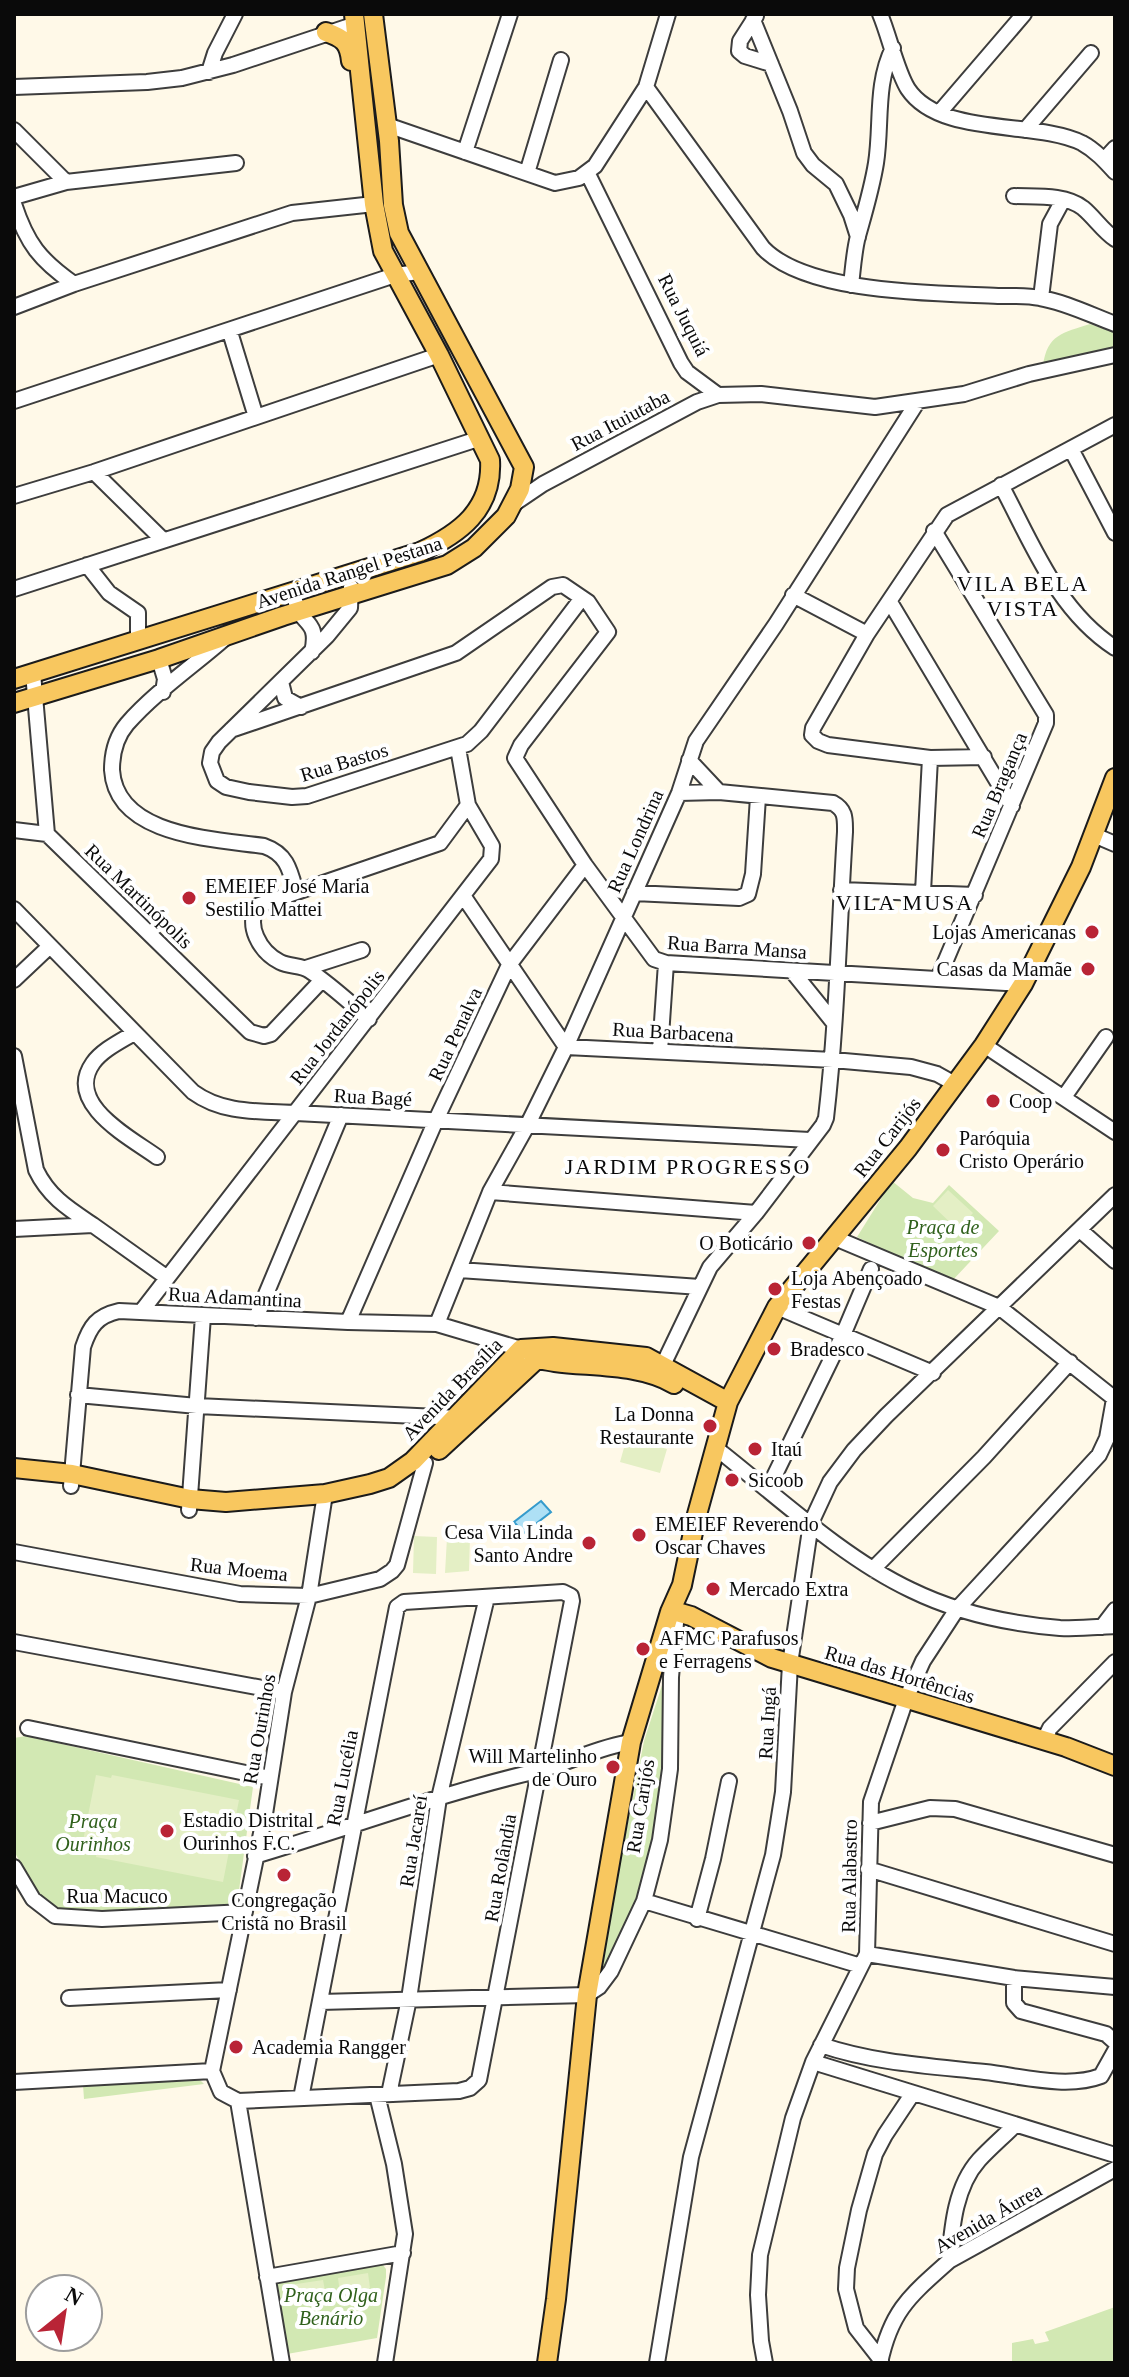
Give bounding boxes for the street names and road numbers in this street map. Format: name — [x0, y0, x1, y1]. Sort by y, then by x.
street label: Rua Juquiá — [653, 270, 714, 360]
street label: Rua Ituiutaba — [567, 385, 673, 455]
street label: Avenida Rangel Pestana — [253, 532, 445, 613]
street label: Rua Bragança — [967, 729, 1032, 842]
street label: Rua Bastos — [297, 738, 391, 786]
street label: Rua Londrina — [602, 786, 668, 896]
street label: Rua Martinópolis — [80, 839, 197, 954]
street label: Rua Barra Mansa — [666, 931, 808, 963]
street label: Rua Jordanópolis — [285, 965, 390, 1089]
street label: Rua Penalva — [424, 984, 486, 1084]
street label: Rua Barbacena — [612, 1018, 734, 1046]
street label: Rua Bagé — [333, 1084, 413, 1111]
street label: Rua Carijós — [849, 1093, 926, 1182]
street label: Rua Adamantina — [168, 1283, 303, 1311]
street label: Avenida Brasília — [398, 1333, 506, 1445]
street label: Rua Moema — [189, 1553, 289, 1585]
street label: Rua das Hortências — [822, 1641, 978, 1707]
street label: Rua Ourinhos — [238, 1672, 280, 1786]
street label: Rua Ingá — [754, 1686, 781, 1760]
street label: Rua Lucélia — [322, 1728, 362, 1828]
street label: Rua Carijós — [622, 1757, 659, 1855]
street label: Rua Jacareí — [395, 1793, 431, 1889]
street label: Rua Rolândia — [480, 1812, 520, 1924]
street label: Rua Alabastro — [837, 1819, 861, 1933]
street label: Rua Macuco — [66, 1885, 168, 1907]
street label: Avenida Áurea — [930, 2178, 1046, 2258]

